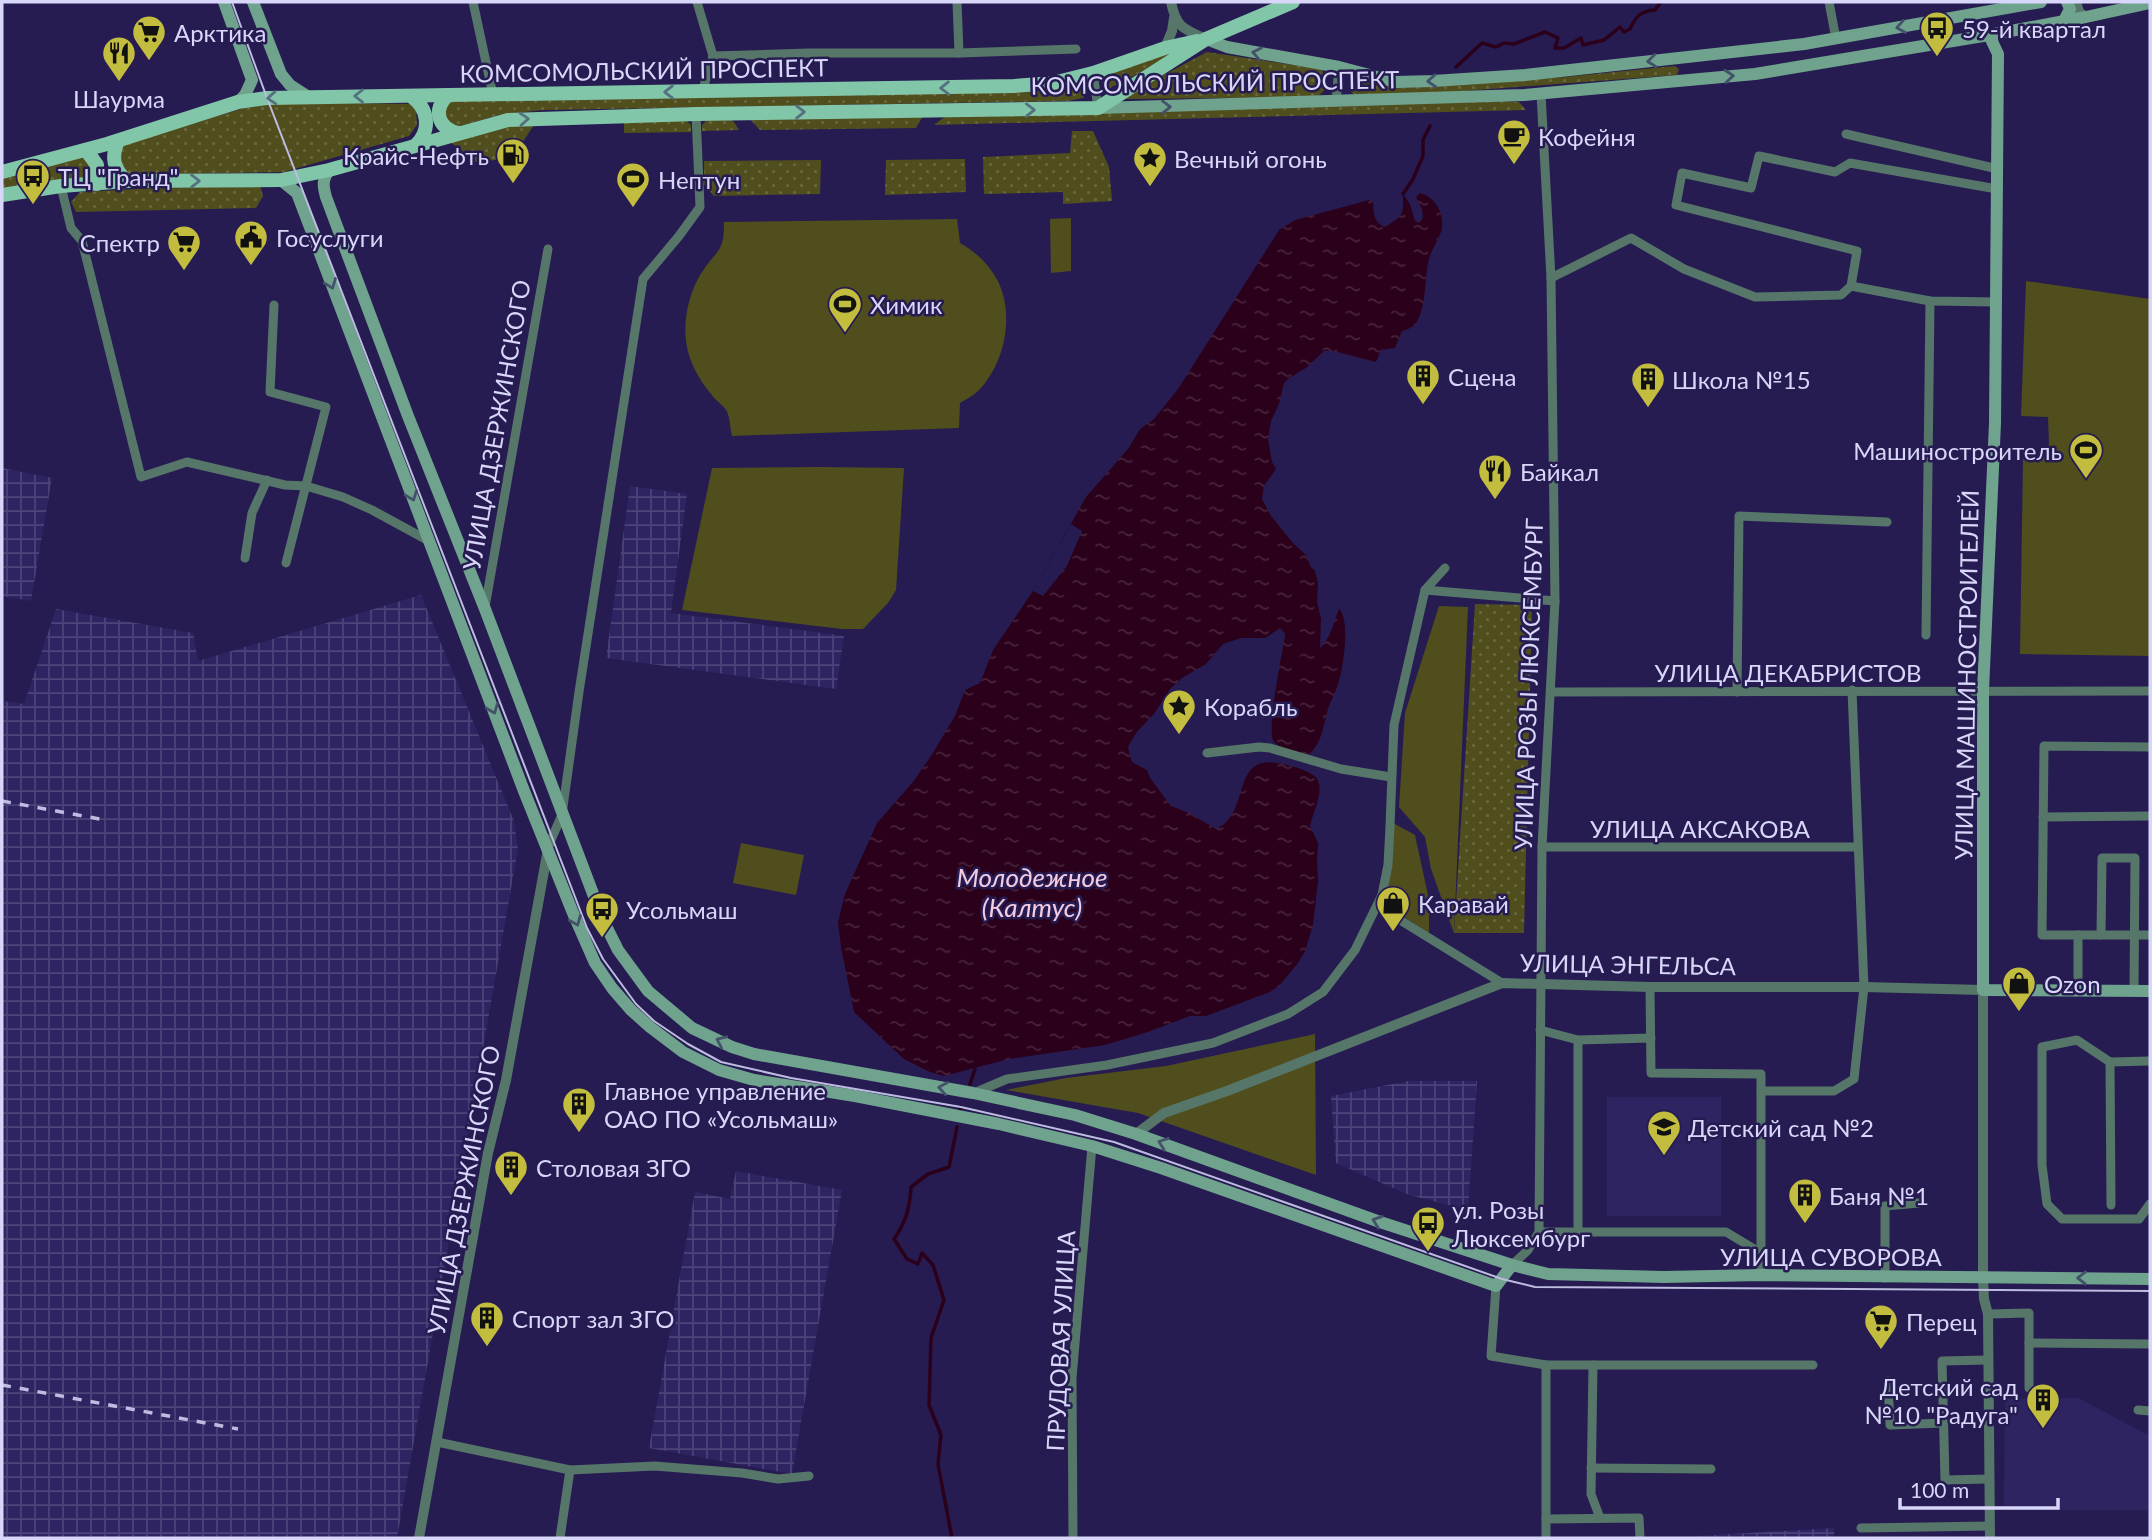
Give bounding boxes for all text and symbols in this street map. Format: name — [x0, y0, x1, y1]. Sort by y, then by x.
bus stop icon: 59-й квартал — [1918, 9, 1956, 58]
supermarket icon: Арктика — [130, 13, 168, 62]
place label: 59-й квартал — [1962, 14, 2106, 43]
place label: Арктика — [174, 18, 266, 47]
one-way arrow — [1895, 19, 1907, 34]
restaurant icon: Шаурма — [100, 34, 138, 83]
one-way arrow — [1252, 46, 1263, 61]
street label: КОМСОМОЛЬСКИЙ ПРОСПЕКТ — [459, 52, 829, 88]
one-way arrow — [1646, 53, 1657, 68]
street label: КОМСОМОЛЬСКИЙ ПРОСПЕКТ — [1030, 64, 1400, 100]
one-way arrow — [1724, 69, 1735, 84]
one-way arrow — [1426, 73, 1437, 88]
one-way arrow — [940, 80, 950, 96]
place label: Шаурма — [73, 84, 165, 113]
one-way arrow — [663, 85, 674, 100]
one-way arrow — [353, 88, 364, 104]
one-way arrow — [267, 90, 278, 105]
one-way arrow — [1161, 99, 1172, 114]
one-way arrow — [1025, 102, 1036, 117]
one-way arrow — [795, 104, 806, 120]
one-way arrow — [519, 111, 530, 126]
cafe icon: Кофейня — [1495, 117, 1533, 166]
place label: Кофейня — [1538, 122, 1636, 151]
fuel station icon: Крайс-Нефть — [494, 136, 532, 185]
place icon: Вечный огонь — [1131, 139, 1169, 188]
place label: Крайс-Нефть — [343, 141, 489, 170]
place label: Вечный огонь — [1174, 144, 1327, 173]
bus stop icon: ТЦ "Гранд" — [14, 157, 52, 206]
sports icon: Нептун — [614, 160, 652, 209]
place label: ТЦ "Гранд" — [58, 162, 178, 191]
place label: Нептун — [658, 165, 740, 194]
one-way arrow — [190, 173, 201, 189]
public building icon: Госуслуги — [232, 218, 270, 267]
supermarket icon: Спектр — [165, 223, 203, 272]
place label: Госуслуги — [276, 223, 383, 252]
place label: Спектр — [80, 228, 160, 257]
one-way arrow — [322, 277, 336, 289]
street label: УЛИЦА ДЗЕРЖИНСКОГО — [456, 278, 536, 572]
sports icon: Химик — [826, 285, 864, 334]
place label: Химик — [870, 290, 943, 319]
building icon: Сцена — [1404, 357, 1442, 406]
building icon: Школа №15 — [1629, 360, 1667, 409]
place label: Сцена — [1448, 362, 1516, 391]
place label: Школа №15 — [1672, 365, 1811, 394]
sports icon: Машиностроитель — [2067, 431, 2105, 480]
place label: Машиностроитель — [1853, 436, 2062, 465]
restaurant icon: Байкал — [1476, 452, 1514, 501]
place label: Байкал — [1520, 457, 1599, 486]
one-way arrow — [404, 490, 418, 502]
street label: УЛИЦА МАШИНОСТРОИТЕЛЕЙ — [1948, 490, 1984, 860]
street label: УЛИЦА РОЗЫ ЛЮКСЕМБУРГ — [1508, 517, 1548, 851]
street label: УЛИЦА ДЕКАБРИСТОВ — [1654, 658, 1922, 687]
place icon: Корабль — [1160, 687, 1198, 736]
place label: Корабль — [1204, 692, 1297, 721]
one-way arrow — [485, 702, 499, 714]
street label: УЛИЦА АКСАКОВА — [1590, 814, 1811, 843]
water label: Молодежное (Калтус) — [956, 861, 1108, 923]
shop icon: Каравай — [1374, 884, 1412, 933]
place label: Каравай — [1418, 889, 1509, 918]
bus stop icon: Усольмаш — [583, 890, 621, 939]
place label: Усольмаш — [626, 895, 737, 924]
one-way arrow — [568, 914, 582, 926]
street label: УЛИЦА ЭНГЕЛЬСА — [1520, 948, 1737, 980]
shop icon: Ozon — [2000, 964, 2038, 1013]
place label: Ozon — [2044, 969, 2101, 998]
one-way arrow — [716, 1035, 728, 1049]
street label: УЛИЦА ДЗЕРЖИНСКОГО — [421, 1043, 505, 1337]
place label: Главное управление ОАО ПО «Усольмаш» — [604, 1076, 838, 1133]
one-way arrow — [937, 1082, 949, 1097]
building icon: Главное управление ОАО ПО «Усольмаш» — [560, 1085, 598, 1134]
school or university icon: Детский сад №2 — [1645, 1108, 1683, 1157]
place label: Детский сад №2 — [1688, 1113, 1874, 1142]
one-way arrow — [1158, 1138, 1170, 1152]
building icon: Столовая ЗГО — [492, 1148, 530, 1197]
place label: Столовая ЗГО — [536, 1153, 691, 1182]
building icon: Баня №1 — [1786, 1176, 1824, 1225]
place label: Баня №1 — [1829, 1181, 1929, 1210]
place label: ул. Розы Люксембург — [1451, 1195, 1590, 1252]
bus stop icon: ул. Розы Люксембург — [1409, 1204, 1447, 1253]
one-way arrow — [1371, 1215, 1384, 1229]
street label: ПРУДОВАЯ УЛИЦА — [1040, 1229, 1080, 1452]
street label: УЛИЦА СУВОРОВА — [1720, 1242, 1942, 1271]
one-way arrow — [2076, 1270, 2087, 1286]
building icon: Спорт зал ЗГО — [468, 1299, 506, 1348]
supermarket icon: Перец — [1862, 1302, 1900, 1351]
place label: Спорт зал ЗГО — [512, 1304, 674, 1333]
place label: Перец — [1906, 1307, 1977, 1336]
place label: Детский сад №10 "Радуга" — [1864, 1372, 2018, 1429]
building icon: Детский сад №10 "Радуга" — [2024, 1381, 2062, 1430]
scale bar — [1900, 1466, 2058, 1510]
text: 100 m — [1910, 1477, 1969, 1502]

